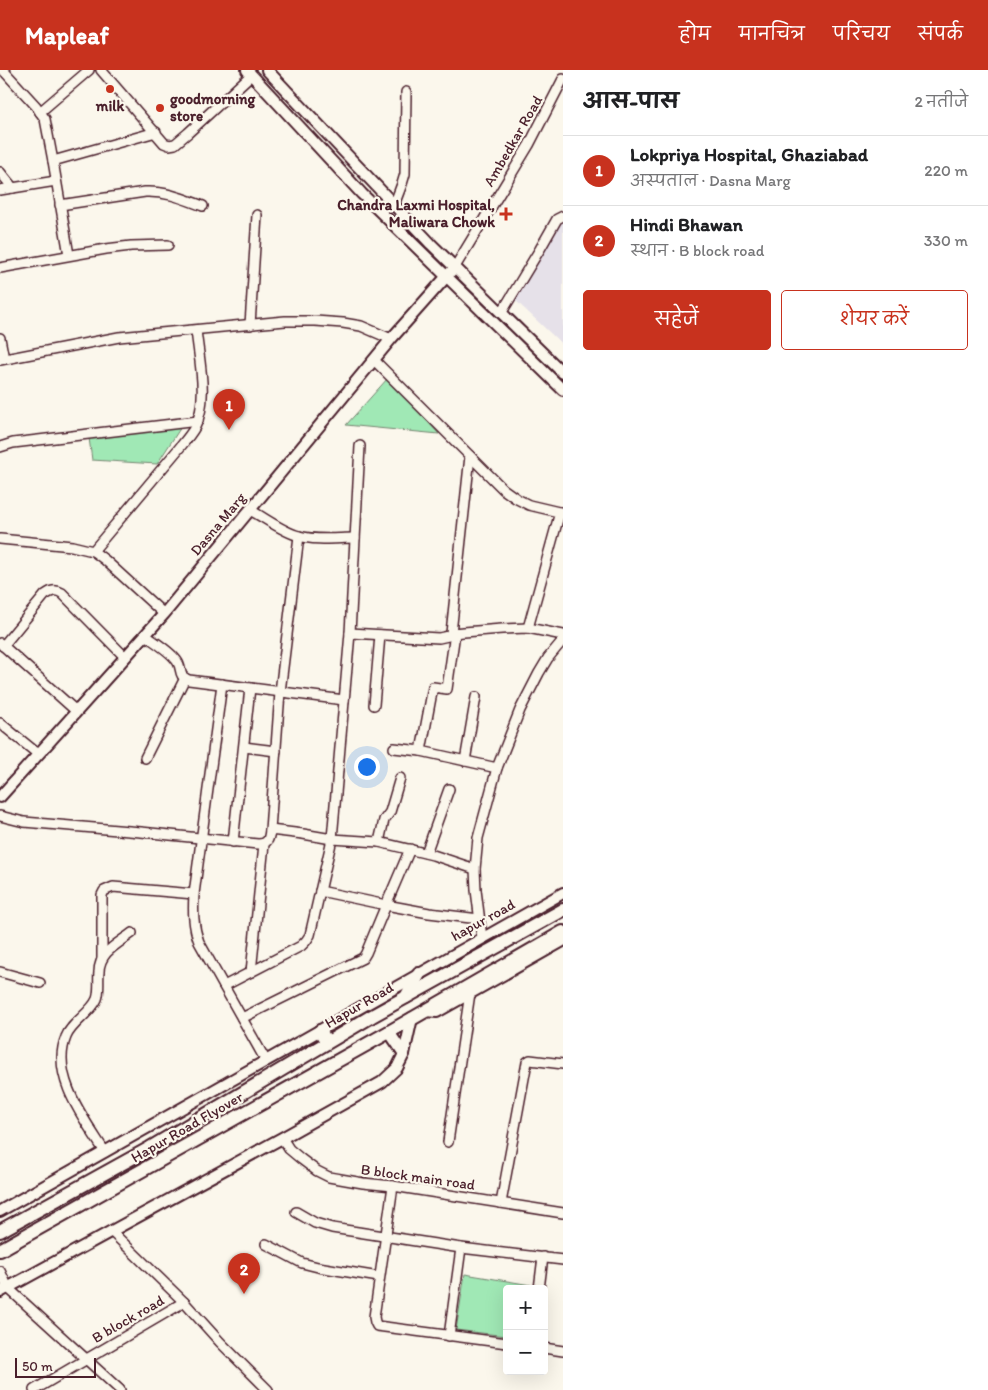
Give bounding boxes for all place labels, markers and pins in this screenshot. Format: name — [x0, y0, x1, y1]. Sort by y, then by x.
marker: milk — [104, 83, 116, 95]
place label: goodmorning store — [170, 90, 256, 125]
place label: milk — [95, 97, 124, 115]
marker: goodmorning store — [154, 102, 166, 114]
place label: Chandra Laxmi Hospital, Maliwara Chowk — [337, 196, 495, 231]
marker: Chandra Laxmi Hospital, Maliwara Chowk — [499, 207, 513, 221]
pin: 1 — [213, 389, 245, 430]
pin: 2 — [228, 1253, 260, 1294]

